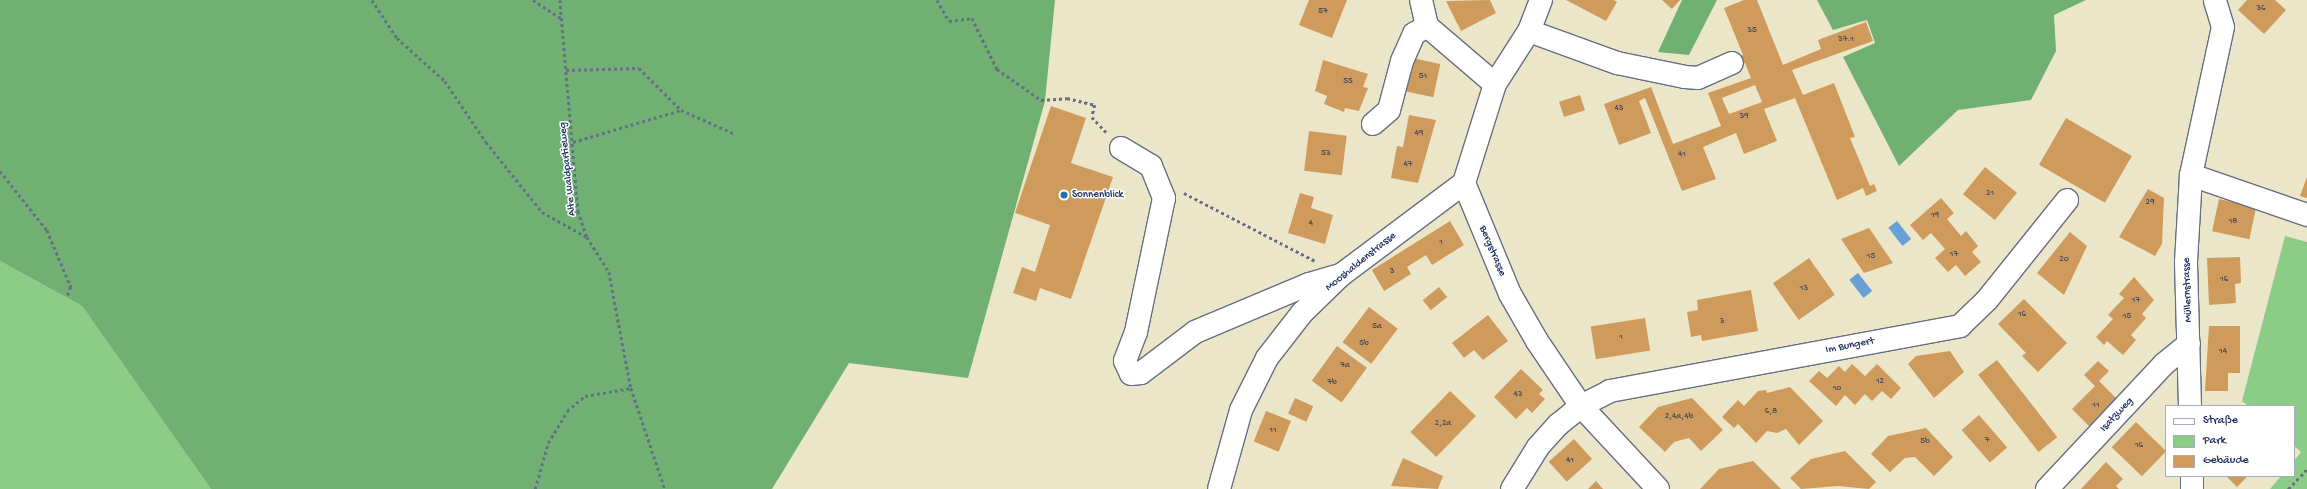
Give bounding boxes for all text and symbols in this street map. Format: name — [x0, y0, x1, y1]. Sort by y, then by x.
house number: 36 — [2256, 4, 2266, 14]
house number: 57 — [1318, 7, 1328, 17]
house number: 35 — [1747, 26, 1757, 36]
house number: 37.1 — [1838, 35, 1854, 45]
house number: 51 — [1419, 72, 1427, 82]
house number: 55 — [1343, 77, 1353, 87]
house number: 43 — [1615, 104, 1623, 114]
house number: 39 — [1739, 112, 1749, 122]
street label: Alte Waldpartieweg — [557, 121, 579, 217]
house number: 49 — [1415, 129, 1423, 139]
house number: 53 — [1321, 149, 1331, 159]
house number: 41 — [1678, 150, 1686, 160]
house number: 47 — [1404, 160, 1412, 170]
place label: Sonnenblick — [1072, 188, 1123, 202]
house number: 21 — [1986, 189, 1994, 199]
marker: Sonnenblick — [1059, 190, 1069, 200]
house number: 29 — [2146, 198, 2154, 208]
house number: 19 — [1931, 211, 1939, 221]
house number: 18 — [2229, 217, 2237, 227]
house number: 4 — [1309, 219, 1313, 229]
street label: Bergstrasse — [1475, 224, 1509, 278]
street label: Mooshaldenstrasse — [1323, 229, 1399, 295]
house number: 1 — [1439, 238, 1443, 248]
house number: 17 — [1950, 250, 1958, 260]
house number: 15 — [1867, 252, 1875, 262]
house number: 20 — [2059, 255, 2069, 265]
street label: Müllernstrasse — [2180, 257, 2196, 323]
house number: 3 — [1390, 267, 1394, 277]
house number: 16 — [2220, 275, 2228, 285]
house number: 13 — [1800, 284, 1808, 294]
house number: 17 — [2132, 296, 2140, 306]
house number: 16 — [2018, 310, 2026, 320]
house number: 15 — [2123, 312, 2131, 322]
house number: 3 — [1720, 317, 1724, 327]
house number: 5a — [1372, 322, 1382, 332]
house number: 1 — [1619, 333, 1623, 343]
street label: Im Bungert — [1825, 335, 1875, 357]
house number: 5b — [1359, 339, 1369, 349]
house number: 14 — [2219, 347, 2227, 357]
house number: 7a — [1340, 361, 1350, 371]
house number: 12 — [1876, 377, 1884, 387]
house number: 7b — [1327, 378, 1337, 388]
house number: 10 — [1833, 384, 1841, 394]
house number: 43 — [1514, 390, 1522, 400]
street label: Isatzweg — [2098, 395, 2136, 435]
house number: 11 — [2092, 401, 2100, 411]
legend — [2165, 405, 2295, 477]
house number: 6,8 — [1765, 407, 1777, 417]
house number: 2,4a,4b — [1665, 412, 1693, 422]
text: Straße — [2203, 414, 2238, 428]
house number: 2,2a — [1435, 419, 1451, 429]
house number: 11 — [1269, 426, 1277, 436]
text: Park — [2203, 434, 2226, 448]
house number: 7 — [1985, 436, 1989, 446]
house number: 5b — [1920, 437, 1930, 447]
house number: 16 — [2135, 441, 2143, 451]
text: Gebäude — [2203, 454, 2249, 468]
house number: 41 — [1566, 456, 1574, 466]

